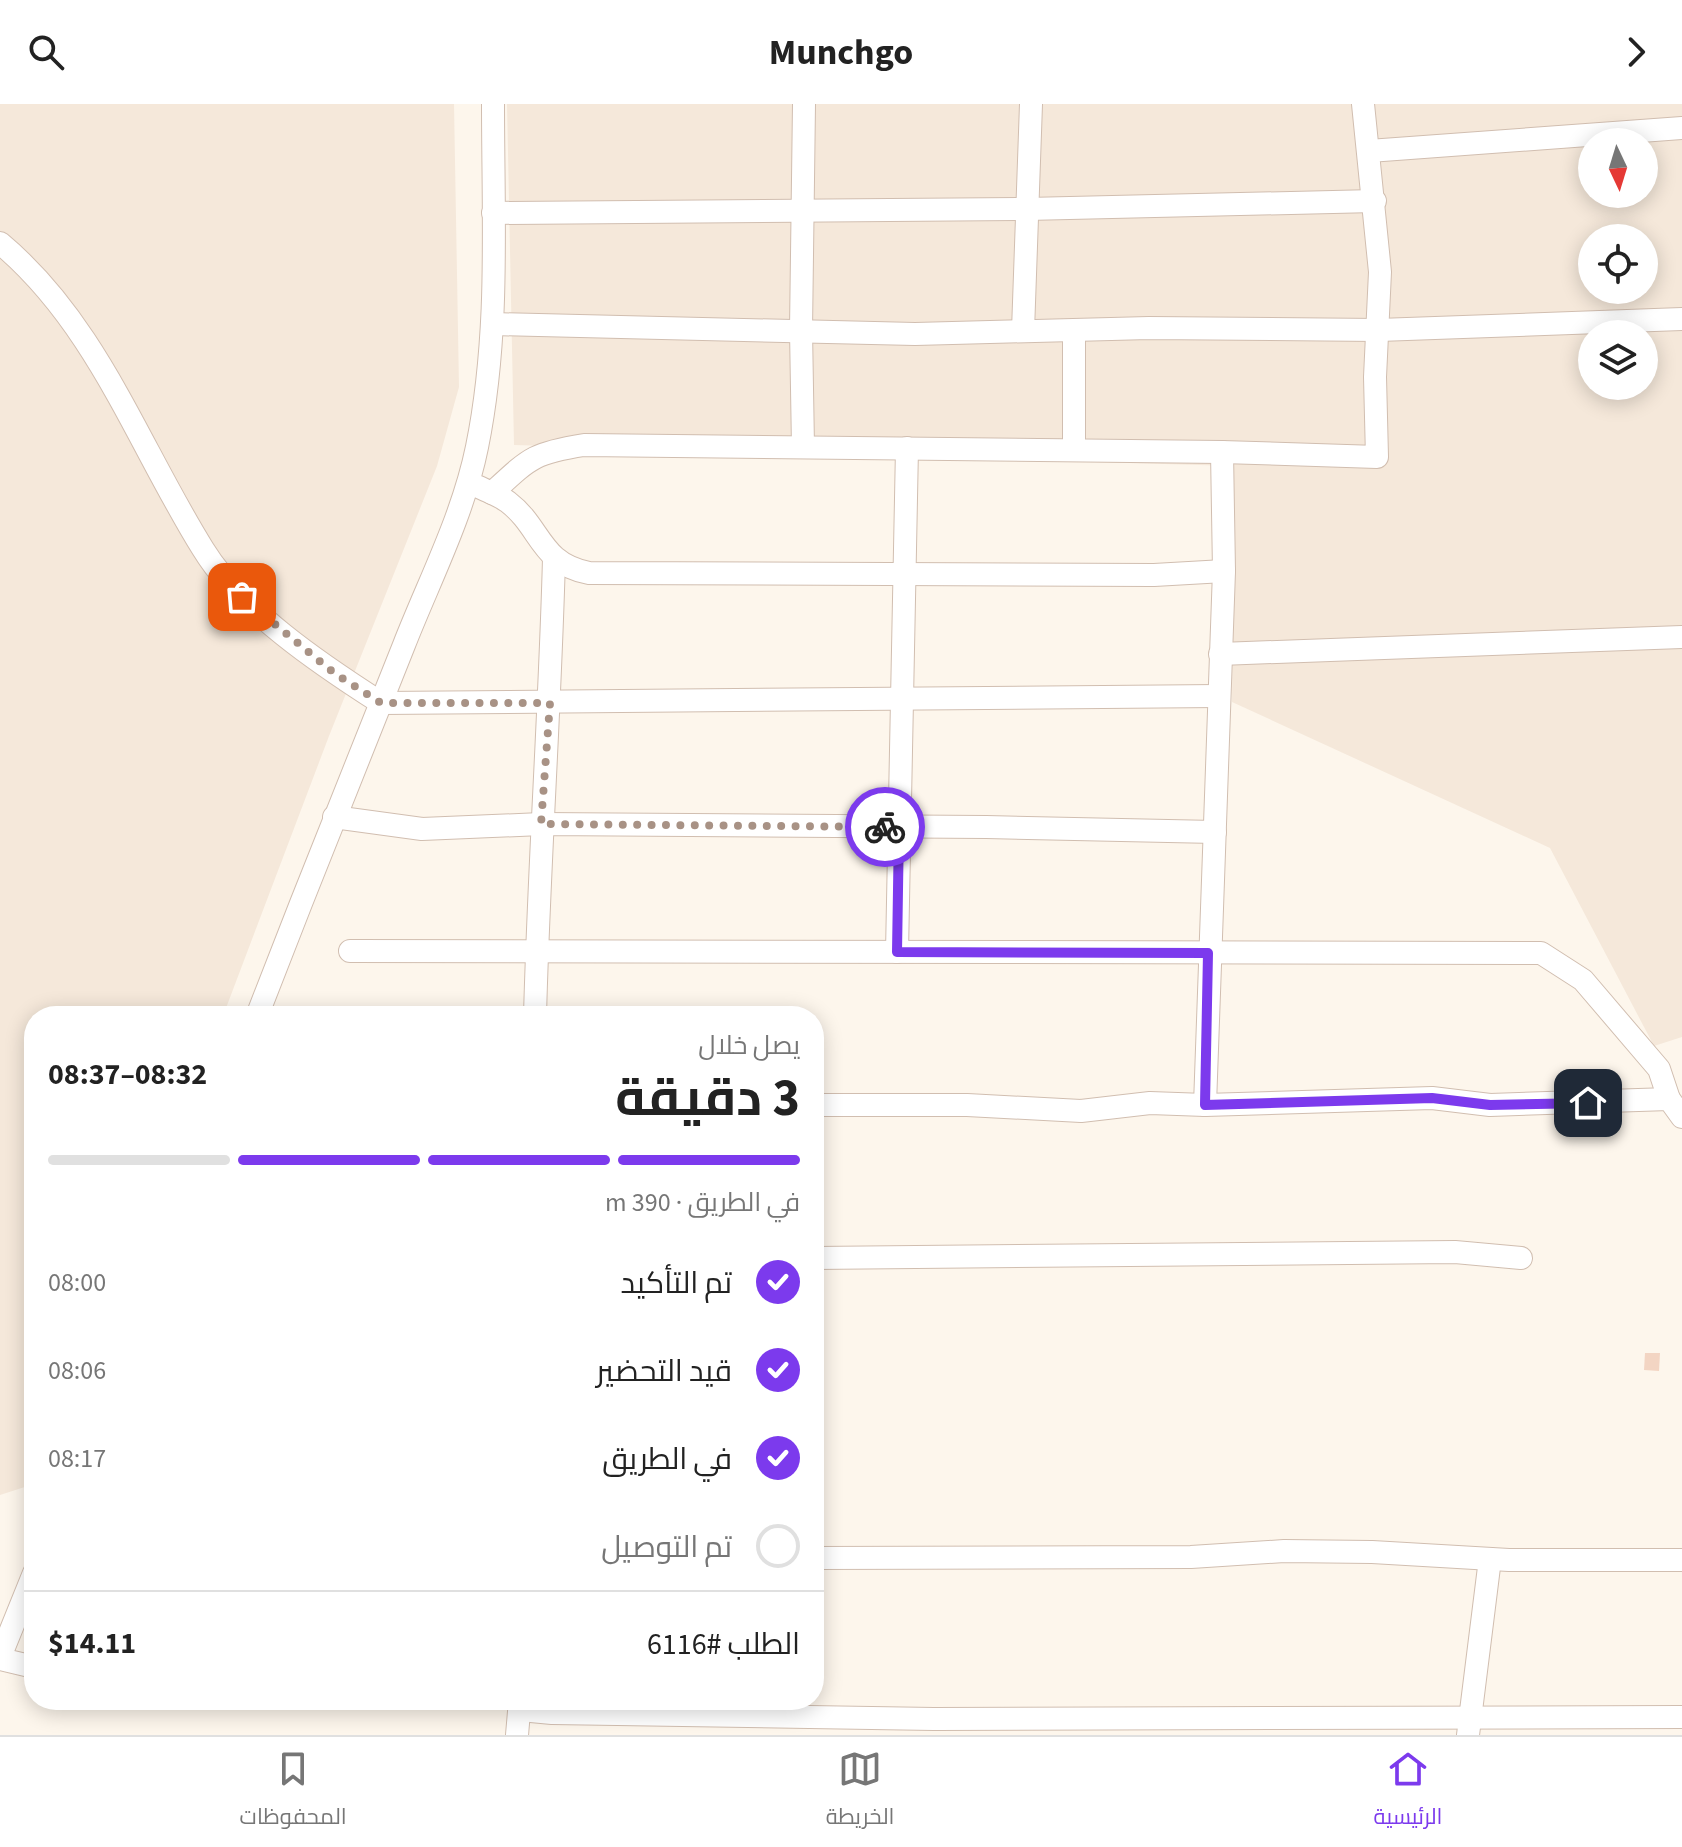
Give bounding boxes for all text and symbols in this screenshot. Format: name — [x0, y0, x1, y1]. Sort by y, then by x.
text: Munchgo — [769, 27, 913, 78]
icon: search — [24, 30, 68, 74]
icon: forward — [1614, 30, 1658, 74]
north arrow — [1578, 128, 1658, 208]
map controls — [1578, 128, 1658, 400]
button: locate — [1578, 224, 1658, 304]
button: layers — [1578, 320, 1658, 400]
pin — [208, 563, 276, 631]
icon: bag — [220, 575, 264, 619]
courier — [845, 787, 925, 867]
icon: bike — [863, 805, 907, 849]
text: يصل خلال — [698, 1027, 800, 1064]
text: 08:32–08:37 — [48, 1053, 207, 1096]
text: 3 دقيقة — [615, 1062, 800, 1136]
pin — [1554, 1069, 1622, 1137]
icon: home — [1566, 1081, 1610, 1125]
text: في الطريق · 390 m — [605, 1184, 800, 1221]
icon: check — [756, 1260, 800, 1304]
text: تم التأكيد — [621, 1262, 732, 1305]
text: 08:00 — [48, 1264, 106, 1301]
icon: check — [756, 1348, 800, 1392]
text: قيد التحضير — [596, 1350, 732, 1393]
text: 08:06 — [48, 1352, 106, 1389]
icon: check — [756, 1436, 800, 1480]
text: في الطريق — [602, 1438, 732, 1481]
text: 08:17 — [48, 1440, 106, 1477]
text: تم التوصيل — [601, 1526, 732, 1569]
text: $14.11 — [48, 1622, 136, 1665]
text: الطلب #6116 — [647, 1623, 800, 1666]
tab: المحفوظات — [240, 1747, 347, 1837]
tab: الخريطة — [826, 1747, 894, 1837]
tab: الرئيسية — [1373, 1747, 1442, 1837]

